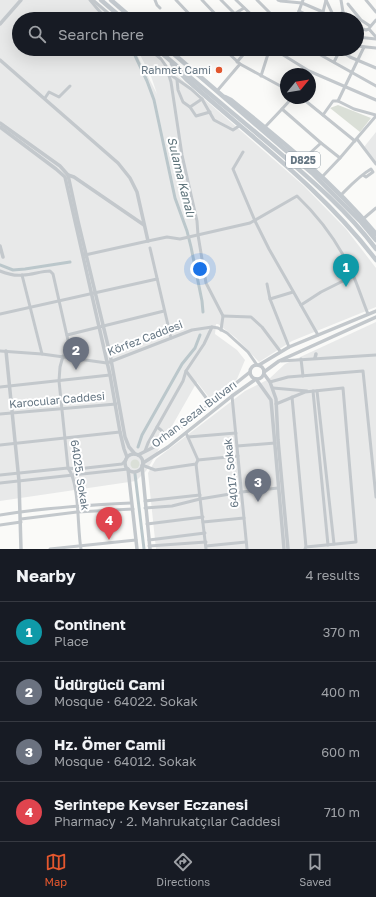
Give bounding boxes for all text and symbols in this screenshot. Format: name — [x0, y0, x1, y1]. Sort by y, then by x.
search box — [12, 12, 364, 56]
icon: search — [26, 23, 48, 45]
text: Search here — [58, 25, 144, 43]
place label: Rahmet Cami — [141, 63, 211, 76]
marker: Rahmet Cami — [214, 65, 224, 75]
north arrow — [280, 68, 316, 104]
water label: Sulama Kanalı — [164, 135, 199, 219]
road number: D825 — [286, 152, 320, 168]
pin: 1 — [333, 254, 359, 287]
your location — [190, 259, 210, 279]
street label: Körfez Caddesi — [105, 317, 184, 358]
pin: 2 — [63, 337, 89, 370]
street label: Orhan Sezal Bulvarı — [149, 377, 239, 450]
street label: Karocular Caddesi — [8, 389, 106, 410]
street label: 64017. Sokak — [220, 438, 241, 508]
street label: 64025. Sokak — [69, 439, 92, 511]
pin: 3 — [245, 469, 271, 502]
pin: 4 — [96, 507, 122, 540]
text: Nearby — [16, 565, 76, 586]
text: 4 results — [306, 567, 360, 583]
text: Continent — [54, 615, 126, 633]
text: 1 — [26, 624, 32, 640]
text: 370 m — [323, 624, 360, 640]
text: Place — [54, 633, 89, 649]
text: Üdürgücü Cami — [54, 675, 165, 693]
text: 2 — [25, 684, 33, 700]
text: 400 m — [321, 684, 360, 700]
text: Mosque · 64022. Sokak — [54, 693, 198, 709]
text: Hz. Ömer Camii — [54, 735, 166, 753]
text: 3 — [25, 744, 33, 760]
text: 600 m — [321, 744, 360, 760]
text: Mosque · 64012. Sokak — [54, 753, 197, 769]
text: Serintepe Kevser Eczanesi — [54, 795, 248, 813]
text: 4 — [25, 804, 33, 820]
text: 710 m — [324, 804, 360, 820]
text: Pharmacy · 2. Mahrukatçılar Caddesi — [54, 813, 281, 829]
tab: Map — [45, 851, 67, 888]
tab: Directions — [156, 851, 210, 888]
tab: Saved — [299, 851, 331, 888]

